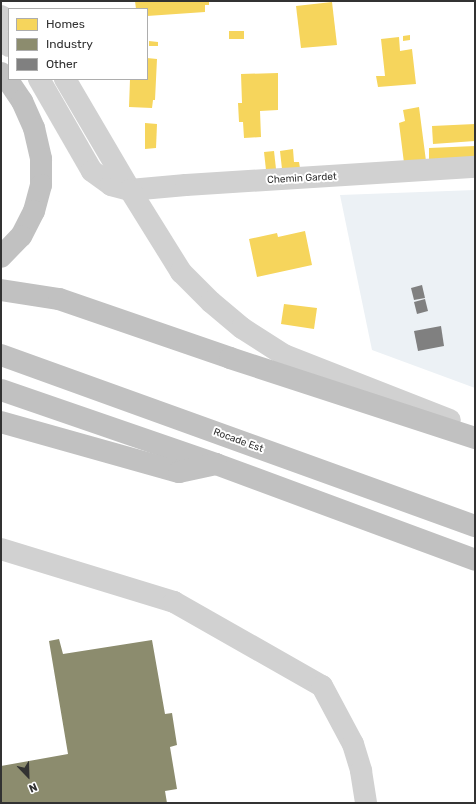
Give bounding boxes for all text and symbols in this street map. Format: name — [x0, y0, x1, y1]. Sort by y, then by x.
legend — [8, 8, 148, 80]
text: Homes — [46, 17, 85, 31]
text: Industry — [46, 37, 93, 51]
text: Other — [46, 57, 77, 71]
street label: Chemin Gardet — [267, 171, 337, 187]
street label: Rocade Est — [211, 426, 265, 456]
north arrow — [8, 756, 48, 796]
text: N — [27, 780, 39, 795]

